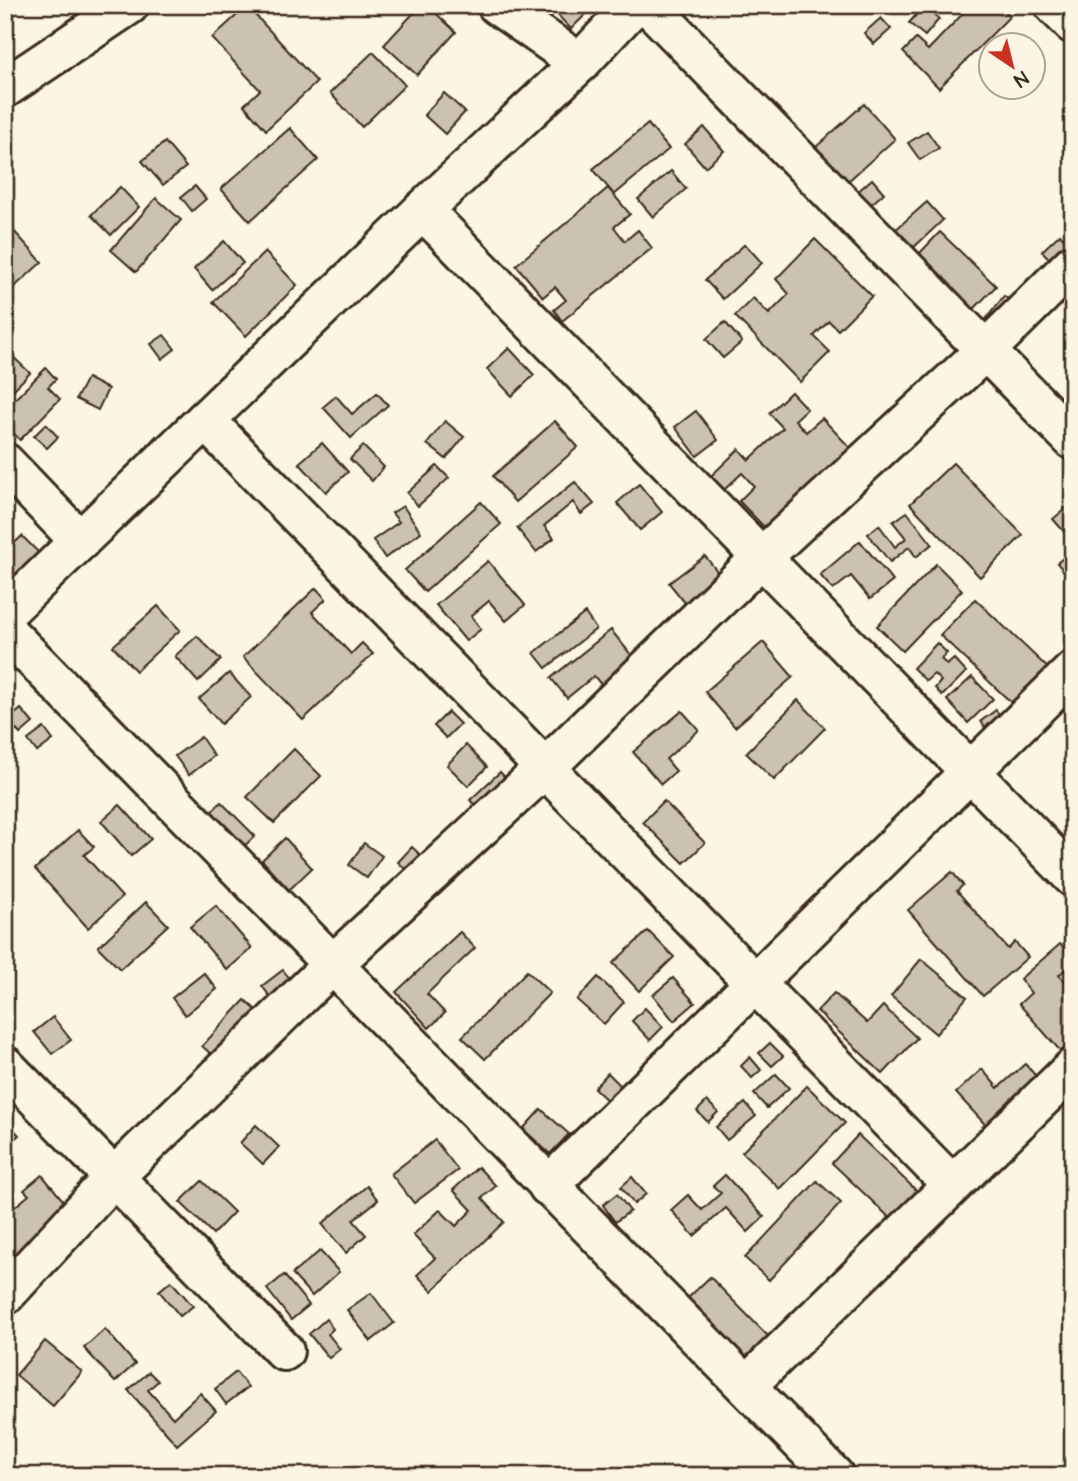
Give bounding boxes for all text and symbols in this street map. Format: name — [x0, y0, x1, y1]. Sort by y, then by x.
north arrow — [976, 32, 1046, 102]
text: N — [1008, 64, 1034, 93]

